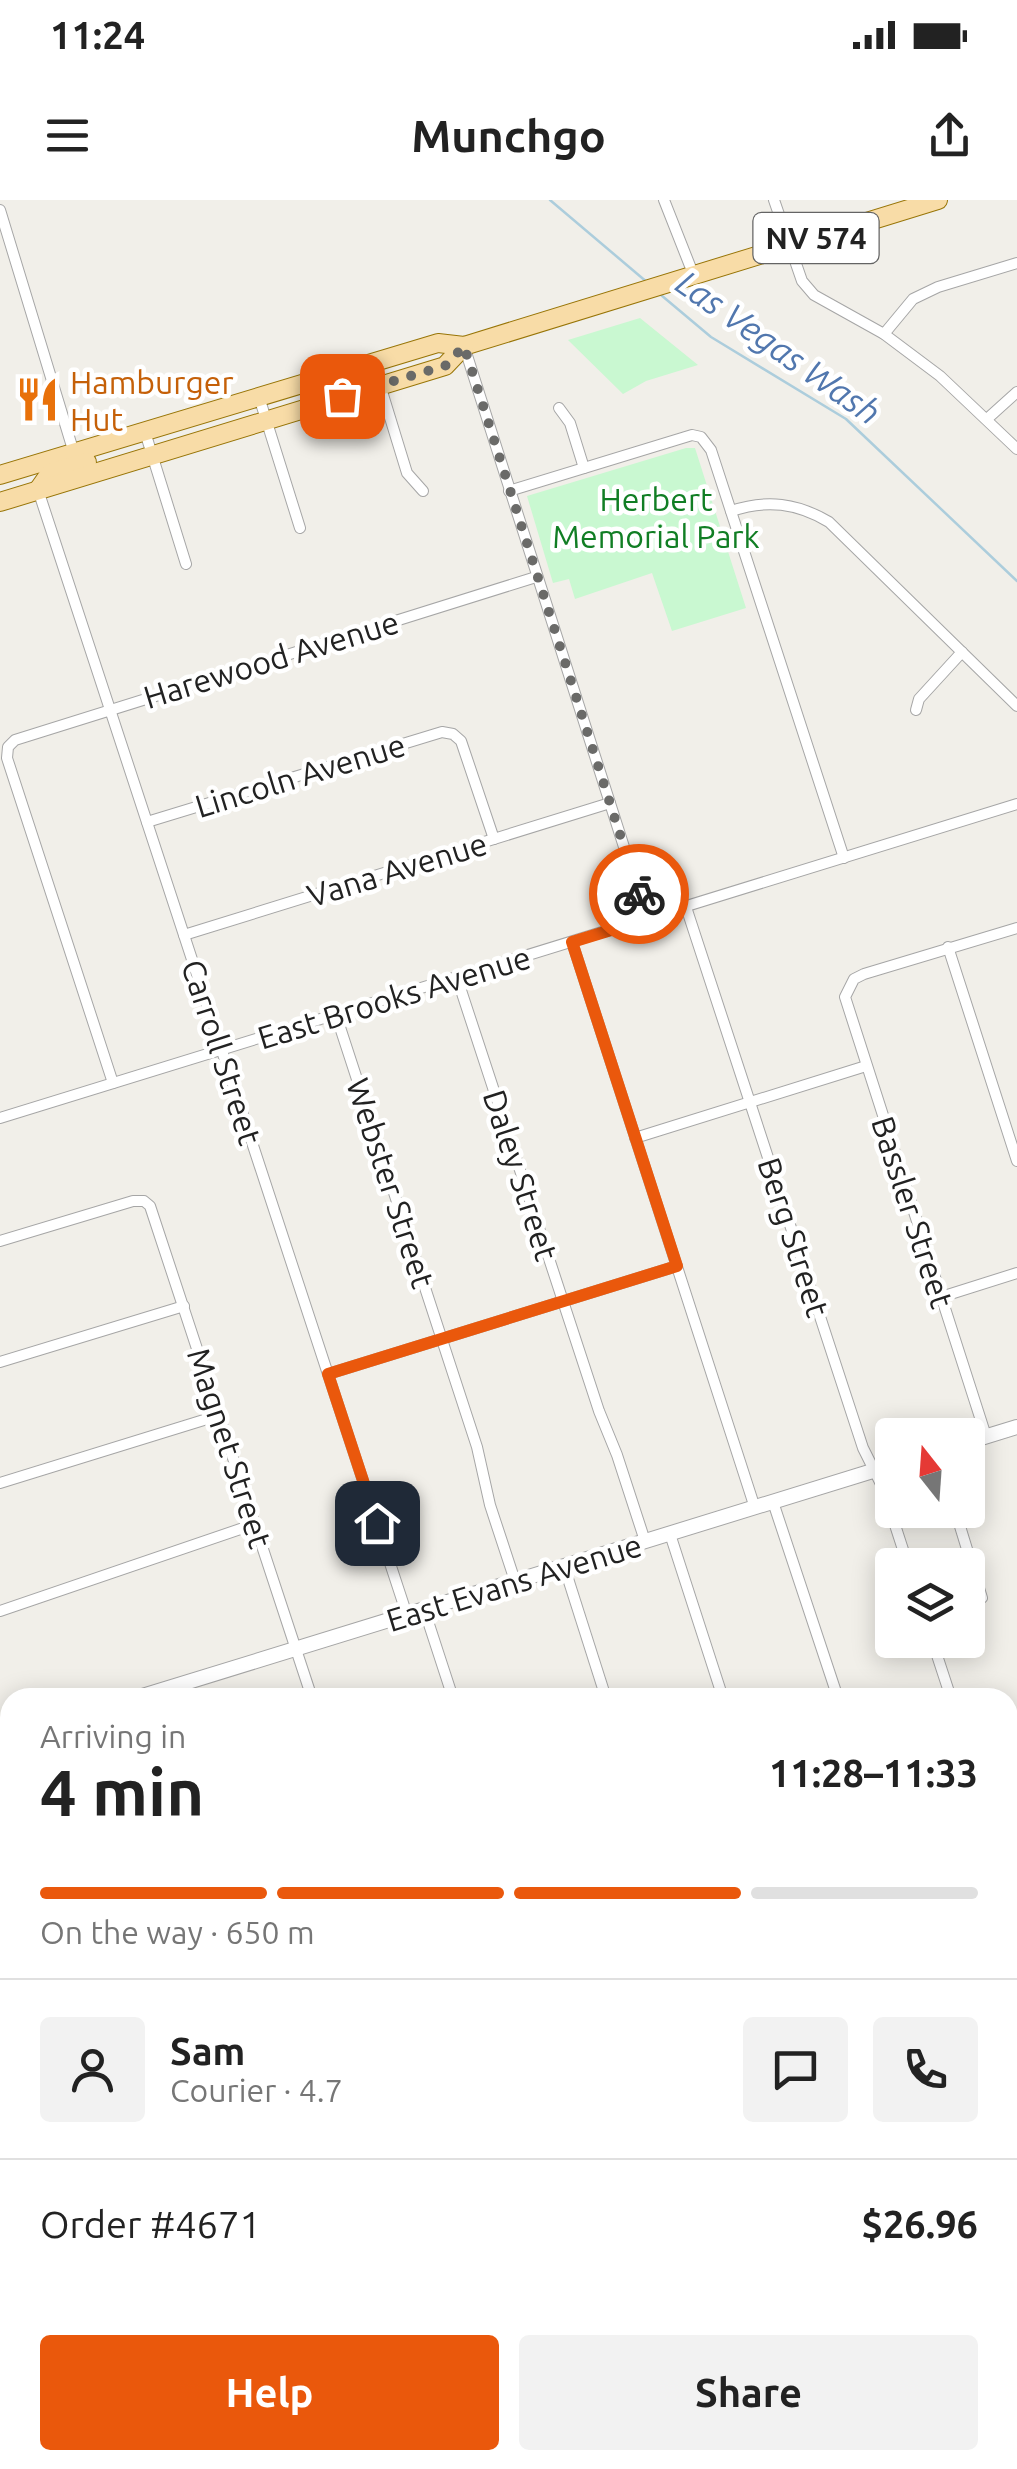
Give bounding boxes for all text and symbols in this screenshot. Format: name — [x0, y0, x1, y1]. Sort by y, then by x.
text: 11:24 — [50, 14, 145, 56]
icon: menu — [40, 108, 95, 163]
icon: share — [922, 108, 977, 163]
text: Munchgo — [411, 110, 606, 161]
road number: NV 574 — [754, 213, 878, 263]
water label: Las Vegas Wash — [669, 262, 889, 432]
pin — [300, 354, 385, 439]
place label: Hamburger Hut — [70, 364, 234, 437]
icon: bag — [315, 369, 370, 424]
restaurant icon: Hamburger Hut — [13, 376, 61, 424]
park label: Herbert Memorial Park — [552, 481, 760, 554]
street label: Harewood Avenue — [139, 603, 403, 715]
street label: Lincoln Avenue — [191, 726, 409, 824]
street label: Vana Avenue — [303, 825, 491, 913]
courier — [589, 844, 689, 944]
icon: bike — [612, 867, 667, 922]
street label: East Brooks Avenue — [253, 938, 535, 1056]
street label: Carroll Street — [175, 955, 269, 1149]
street label: Webster Street — [340, 1074, 442, 1293]
street label: Daley Street — [477, 1085, 566, 1265]
street label: Bassler Street — [865, 1112, 961, 1313]
street label: Berg Street — [751, 1153, 837, 1321]
street label: Magnet Street — [181, 1344, 279, 1553]
north arrow — [875, 1418, 985, 1528]
map controls — [875, 1418, 985, 1658]
pin — [335, 1481, 420, 1566]
icon: home — [350, 1496, 405, 1551]
street label: East Evans Avenue — [382, 1526, 646, 1638]
button: layers — [875, 1548, 985, 1658]
text: Arriving in — [40, 1718, 186, 1754]
text: 11:28–11:33 — [769, 1752, 978, 1794]
text: 4 min — [40, 1755, 204, 1828]
text: On the way · 650 m — [40, 1914, 315, 1950]
button: person — [40, 2017, 145, 2122]
button: chat — [743, 2017, 848, 2122]
button: phone — [873, 2017, 978, 2122]
text: Sam — [170, 2030, 245, 2072]
text: Courier · 4.7 — [170, 2072, 343, 2108]
text: Order #4671 — [40, 2203, 261, 2245]
text: $26.96 — [861, 2203, 978, 2245]
button: Help — [40, 2335, 499, 2450]
button: Share — [519, 2335, 978, 2450]

